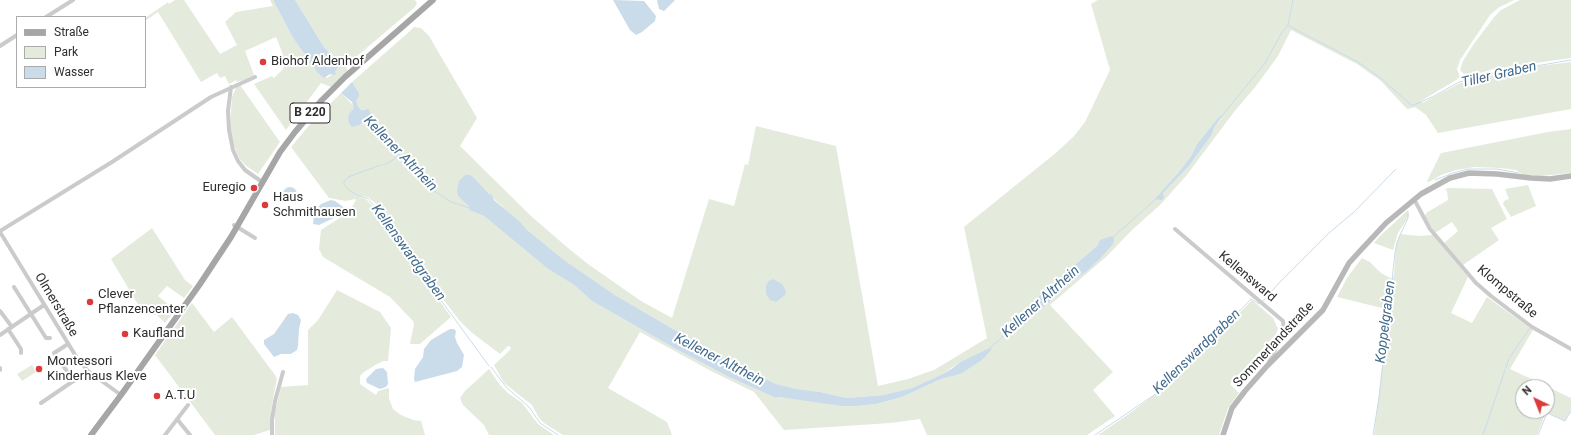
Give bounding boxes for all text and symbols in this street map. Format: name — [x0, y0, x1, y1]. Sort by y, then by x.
legend — [16, 16, 146, 88]
text: Straße — [54, 25, 89, 39]
text: Park — [54, 45, 78, 59]
place label: Biohof Aldenhof — [271, 54, 364, 70]
marker: Biohof Aldenhof — [258, 57, 268, 67]
water label: Tiller Graben — [1460, 58, 1538, 92]
text: Wasser — [54, 65, 94, 79]
road number: B 220 — [290, 103, 330, 123]
water label: Kellener Altrhein — [360, 113, 440, 195]
place label: Euregio — [202, 180, 246, 196]
marker: Euregio — [249, 183, 259, 193]
place label: Haus Schmithausen — [273, 190, 356, 221]
marker: Haus Schmithausen — [260, 200, 270, 210]
water label: Kellenswardgraben — [367, 201, 449, 305]
street label: Kellensward — [1215, 248, 1279, 306]
street label: Klompstraße — [1474, 262, 1540, 322]
water label: Kellener Altrhein — [999, 263, 1083, 341]
street label: Olmerstraße — [31, 270, 81, 340]
water label: Koppelgraben — [1373, 280, 1399, 364]
place label: Clever Pflanzencenter — [98, 287, 185, 318]
marker: Clever Pflanzencenter — [85, 297, 95, 307]
street label: Sommerlandstraße — [1231, 299, 1317, 391]
water label: Kellenswardgraben — [1150, 306, 1244, 398]
place label: Kaufland — [133, 326, 184, 342]
marker: Kaufland — [120, 329, 130, 339]
water label: Kellener Altrhein — [671, 330, 767, 390]
place label: Montessori Kinderhaus Kleve — [47, 354, 147, 385]
marker: Montessori Kinderhaus Kleve — [34, 364, 44, 374]
north arrow — [1515, 379, 1555, 419]
text: N — [1520, 383, 1534, 398]
place label: A.T.U — [165, 388, 195, 404]
marker: A.T.U — [152, 391, 162, 401]

